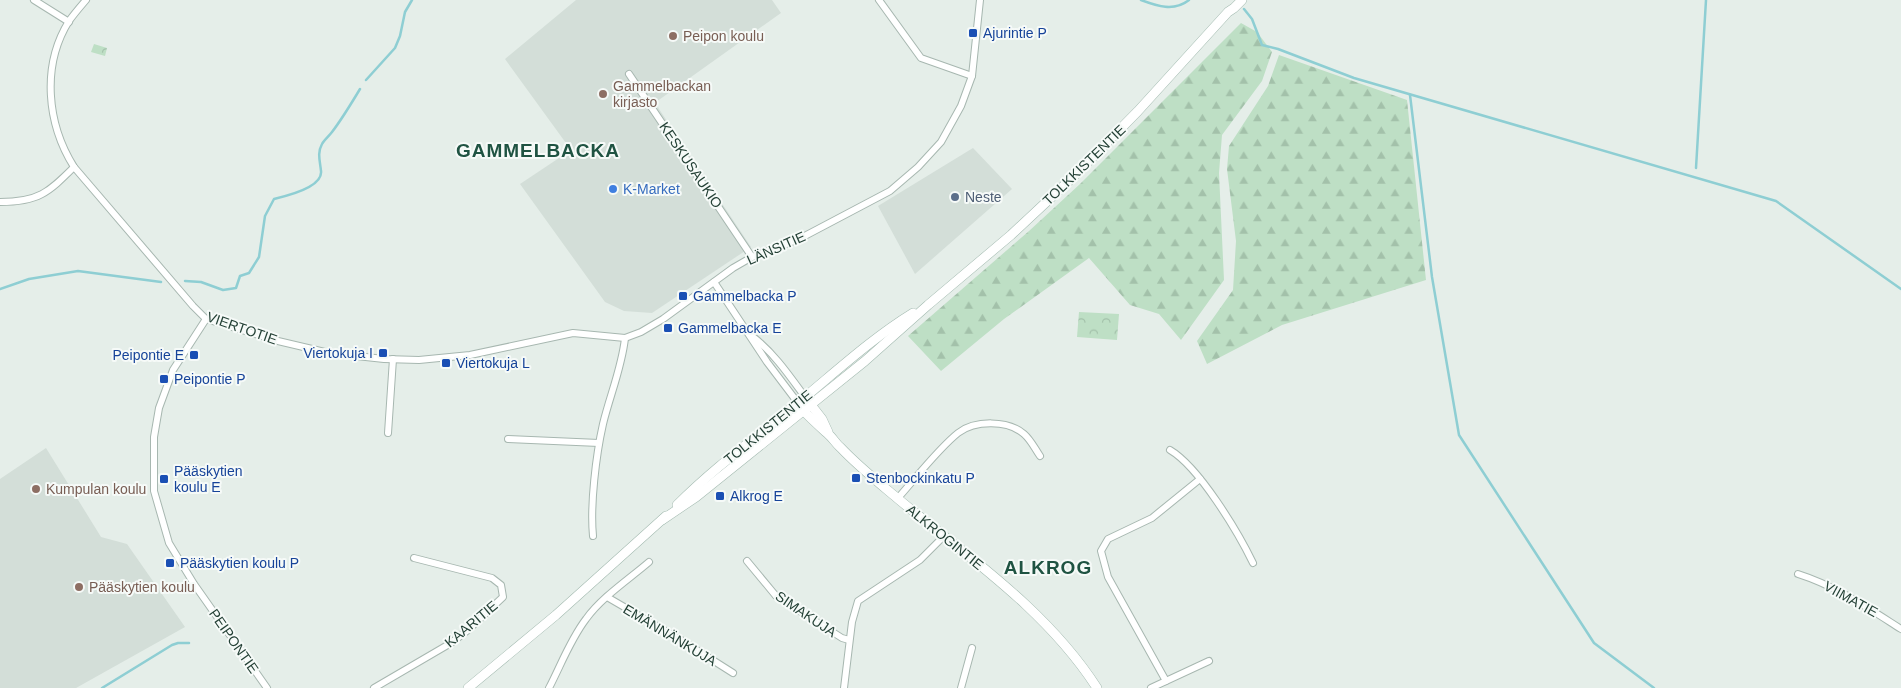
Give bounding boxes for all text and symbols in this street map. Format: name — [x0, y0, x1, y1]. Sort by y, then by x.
place label: Ajurintie P — [983, 25, 1047, 41]
marker: Ajurintie P — [967, 27, 979, 39]
place label: Peipon koulu — [683, 28, 764, 44]
marker: Peipon koulu — [667, 30, 679, 42]
place label: Gammelbackan kirjasto — [613, 78, 711, 110]
marker: Gammelbackan kirjasto — [597, 88, 609, 100]
street label: KESKUSAUKIO — [656, 119, 726, 211]
street label: TOLKKISTENTIE — [1039, 122, 1129, 208]
district label: GAMMELBACKA — [456, 140, 620, 161]
place label: K-Market — [623, 181, 680, 197]
marker: K-Market — [607, 183, 619, 195]
place label: Neste — [965, 189, 1002, 205]
marker: Neste — [949, 191, 961, 203]
street label: LÄNSITIE — [744, 228, 808, 268]
place label: Gammelbacka P — [693, 288, 796, 304]
marker: Gammelbacka P — [677, 290, 689, 302]
street label: VIERTOTIE — [205, 308, 279, 348]
place label: Gammelbacka E — [678, 320, 781, 336]
marker: Gammelbacka E — [662, 322, 674, 334]
place label: Viertokuja I — [303, 345, 373, 361]
place label: Peipontie E — [112, 347, 184, 363]
marker: Viertokuja I — [377, 347, 389, 359]
marker: Peipontie E — [188, 349, 200, 361]
place label: Viertokuja L — [456, 355, 530, 371]
marker: Viertokuja L — [440, 357, 452, 369]
place label: Peipontie P — [174, 371, 246, 387]
marker: Peipontie P — [158, 373, 170, 385]
street label: TOLKKISTENTIE — [721, 387, 815, 467]
place label: Pääskytien koulu E — [174, 463, 242, 495]
place label: Stenbockinkatu P — [866, 470, 975, 486]
marker: Stenbockinkatu P — [850, 472, 862, 484]
marker: Pääskytien koulu E — [158, 473, 170, 485]
place label: Kumpulan koulu — [46, 481, 146, 497]
marker: Kumpulan koulu — [30, 483, 42, 495]
place label: Alkrog E — [730, 488, 783, 504]
marker: Alkrog E — [714, 490, 726, 502]
street label: ALKROGINTIE — [903, 501, 987, 573]
place label: Pääskytien koulu P — [180, 555, 299, 571]
marker: Pääskytien koulu P — [164, 557, 176, 569]
district label: ALKROG — [1004, 557, 1092, 578]
street label: VIIMATIE — [1821, 578, 1881, 620]
place label: Pääskytien koulu — [89, 579, 195, 595]
marker: Pääskytien koulu — [73, 581, 85, 593]
street label: SIMAKUJA — [773, 588, 840, 641]
street label: KAARITIE — [441, 597, 501, 651]
street label: EMÄNNÄNKUJA — [621, 601, 720, 669]
street label: PEIPONTIE — [206, 606, 262, 676]

